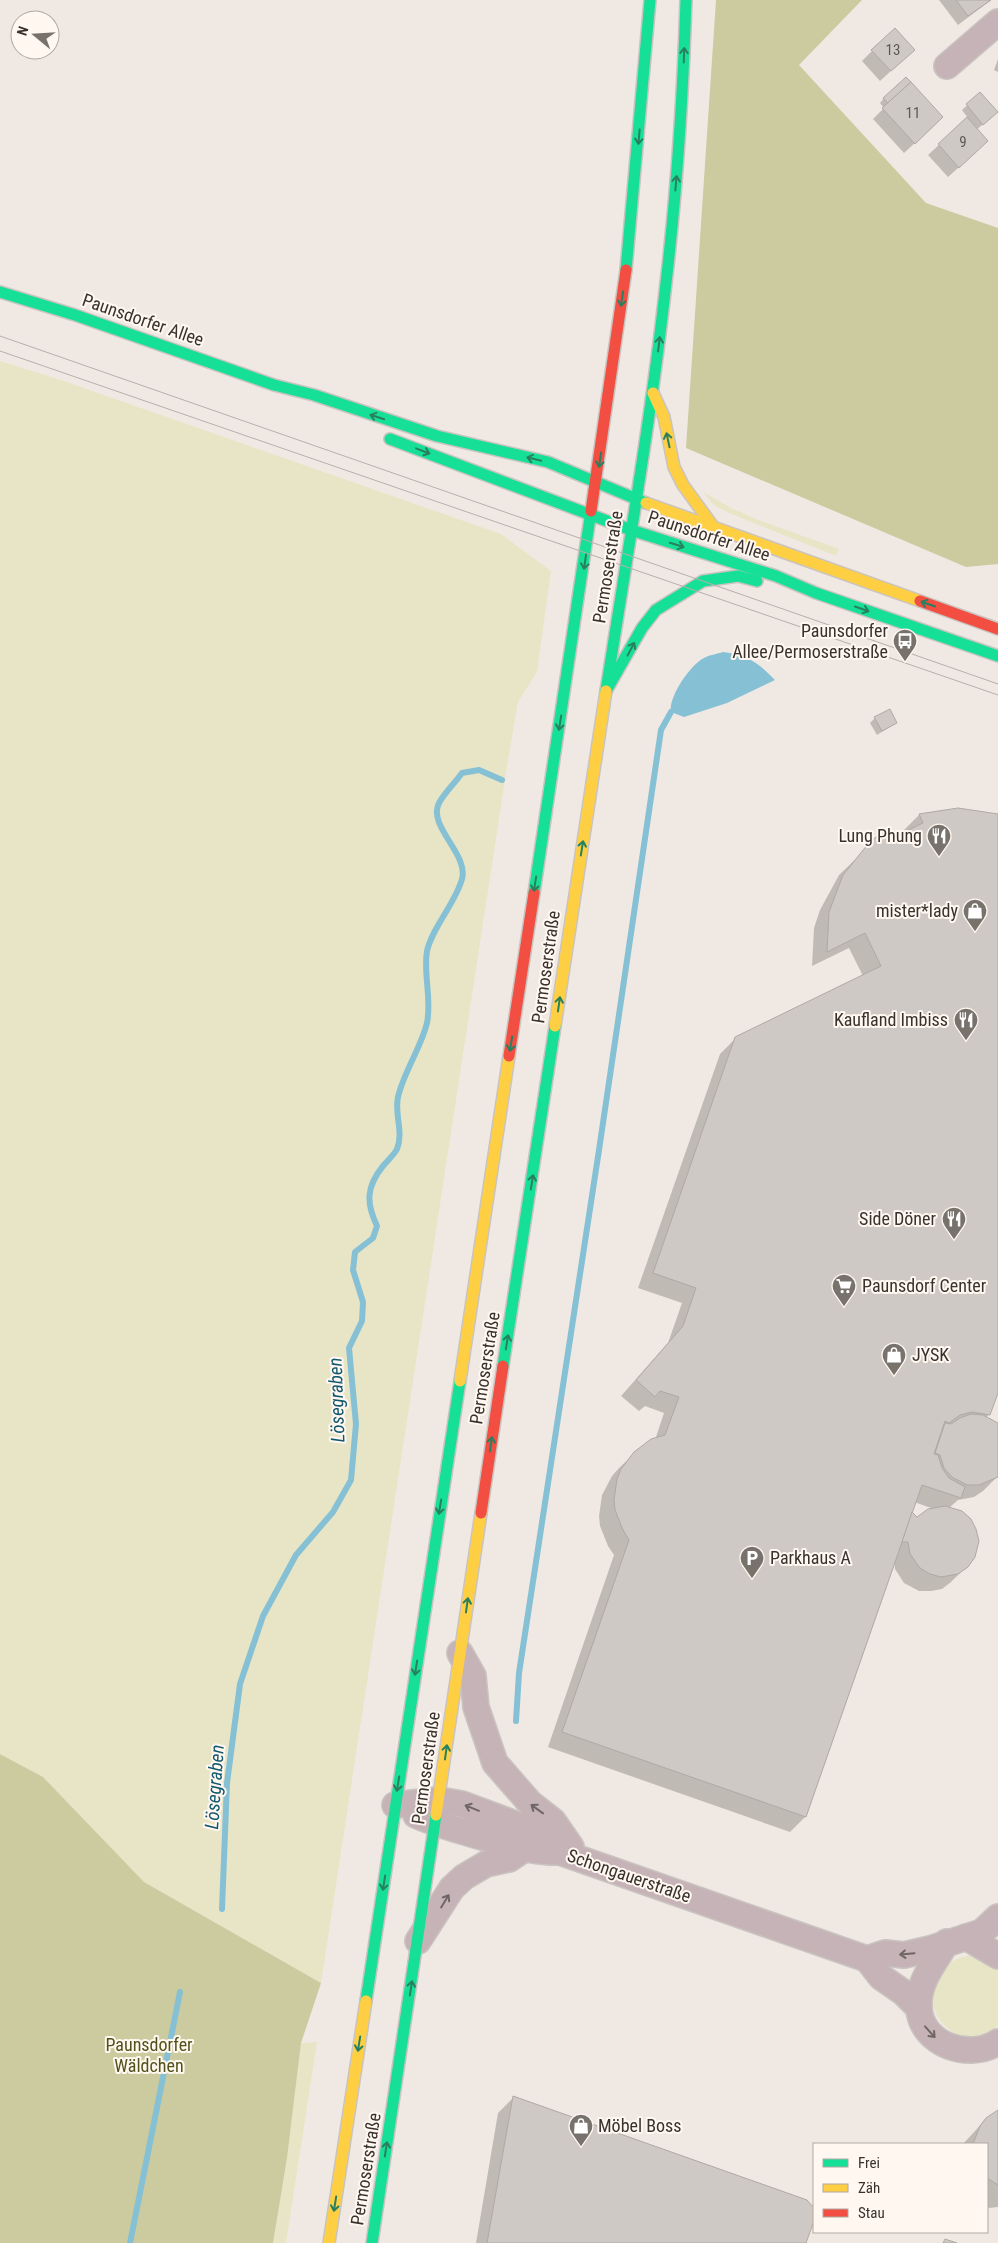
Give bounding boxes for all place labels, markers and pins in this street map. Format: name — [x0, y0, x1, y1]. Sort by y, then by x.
place label: Paunsdorfer Allee/Permoserstraße — [732, 620, 889, 662]
bus stop icon: Paunsdorfer Allee/Permoserstraße — [892, 628, 918, 662]
restaurant icon: Lung Phung — [926, 823, 952, 857]
place label: Lung Phung — [838, 825, 922, 846]
shop icon: mister*lady — [962, 898, 988, 932]
place label: mister*lady — [876, 900, 958, 921]
restaurant icon: Kaufland Imbiss — [953, 1007, 979, 1041]
place label: Kaufland Imbiss — [834, 1009, 948, 1030]
restaurant icon: Side Döner — [941, 1206, 967, 1240]
place label: Side Döner — [859, 1208, 937, 1229]
supermarket icon: Paunsdorf Center — [831, 1273, 857, 1307]
place label: Paunsdorf Center — [862, 1275, 987, 1296]
shop icon: JYSK — [881, 1342, 907, 1376]
place label: JYSK — [912, 1344, 949, 1365]
parking icon: Parkhaus A — [739, 1545, 765, 1579]
place label: Parkhaus A — [770, 1547, 851, 1568]
shop icon: Möbel Boss — [568, 2113, 594, 2147]
place label: Möbel Boss — [598, 2115, 682, 2136]

